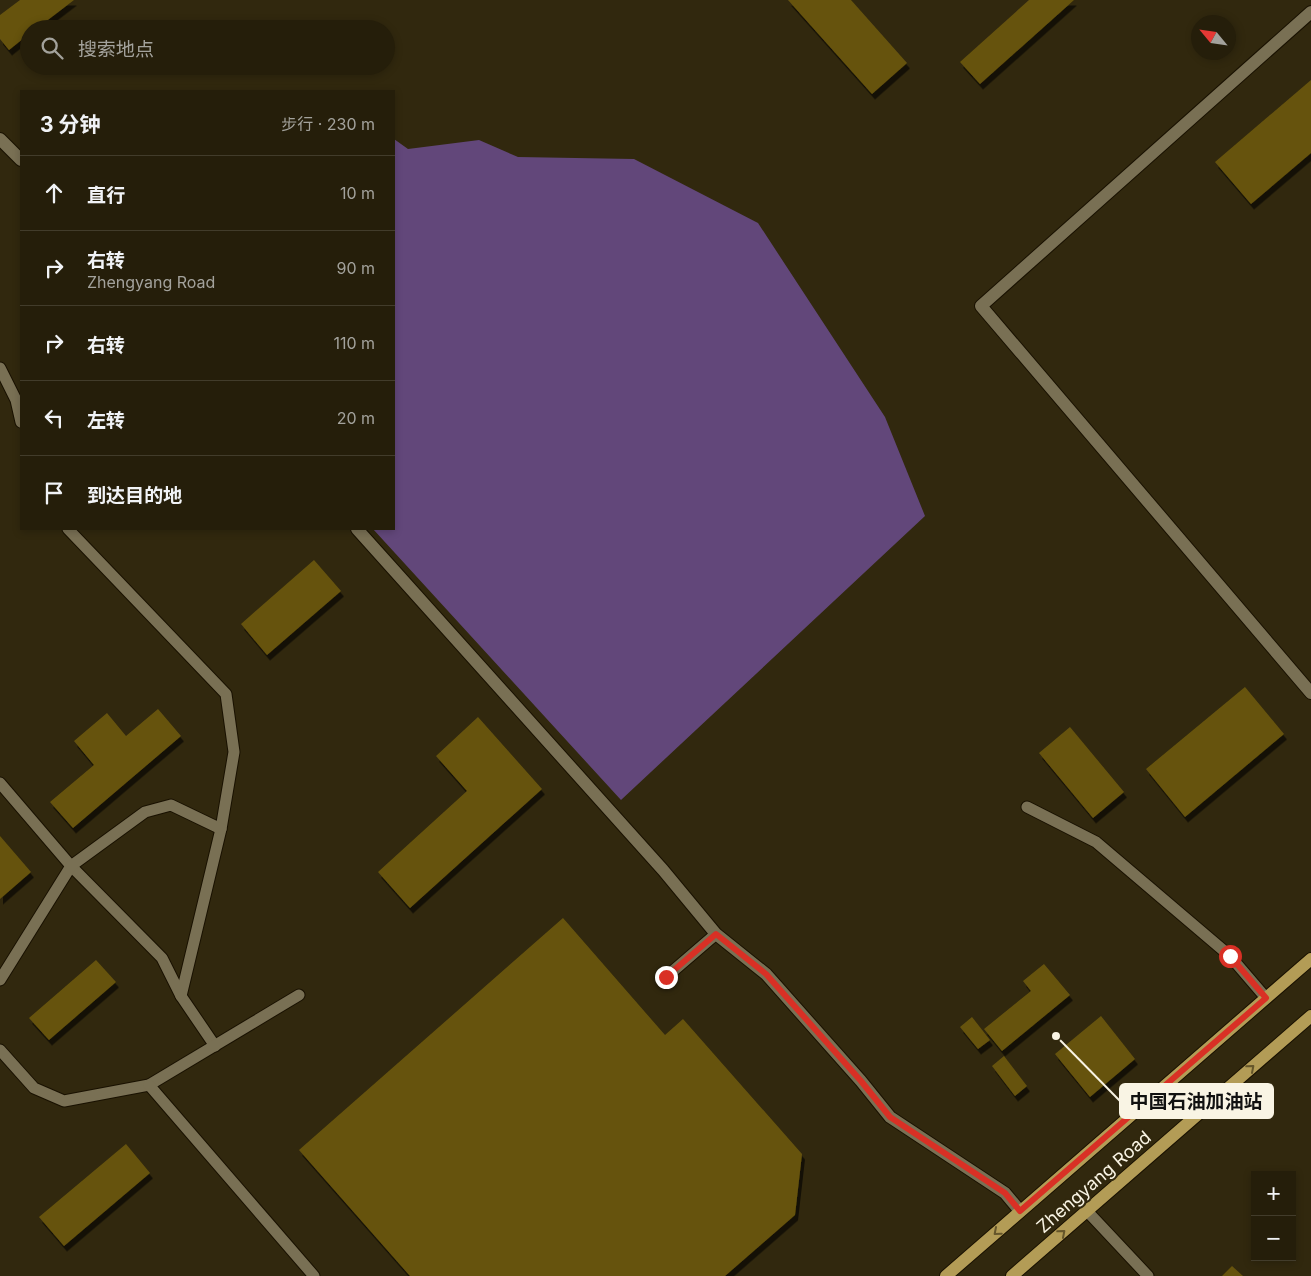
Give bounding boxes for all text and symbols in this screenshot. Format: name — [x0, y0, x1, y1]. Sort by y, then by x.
north arrow — [1191, 15, 1236, 60]
search box — [20, 20, 395, 75]
icon: search — [38, 34, 66, 62]
text: 搜索地点 — [78, 38, 154, 61]
text: 3 分钟 — [40, 112, 101, 137]
text: 步行 · 230 m — [281, 114, 375, 134]
icon: ahead — [40, 179, 68, 207]
text: 10 m — [340, 183, 375, 203]
text: 直行 — [87, 184, 125, 207]
text: 右转 — [87, 249, 125, 272]
icon: right — [40, 254, 68, 282]
text: 90 m — [336, 258, 375, 278]
text: Zhengyang Road — [87, 272, 215, 292]
icon: right — [40, 329, 68, 357]
text: 110 m — [333, 333, 375, 353]
text: 右转 — [87, 334, 125, 357]
icon: left — [40, 404, 68, 432]
text: 20 m — [337, 408, 375, 428]
text: 左转 — [87, 409, 125, 432]
icon: arrive — [40, 479, 68, 507]
text: 到达目的地 — [87, 484, 182, 507]
route start — [1219, 945, 1242, 968]
route end — [655, 966, 678, 989]
one-way arrow — [1245, 1065, 1254, 1074]
callout: 中国石油加油站 — [1120, 1084, 1273, 1118]
text: 中国石油加油站 — [1129, 1090, 1263, 1113]
street label: Zhengyang Road — [1032, 1126, 1155, 1237]
map controls — [1251, 1171, 1296, 1261]
button: + — [1251, 1171, 1296, 1216]
button: − — [1251, 1216, 1296, 1261]
one-way arrow — [993, 1226, 1002, 1235]
one-way arrow — [1057, 1229, 1066, 1238]

